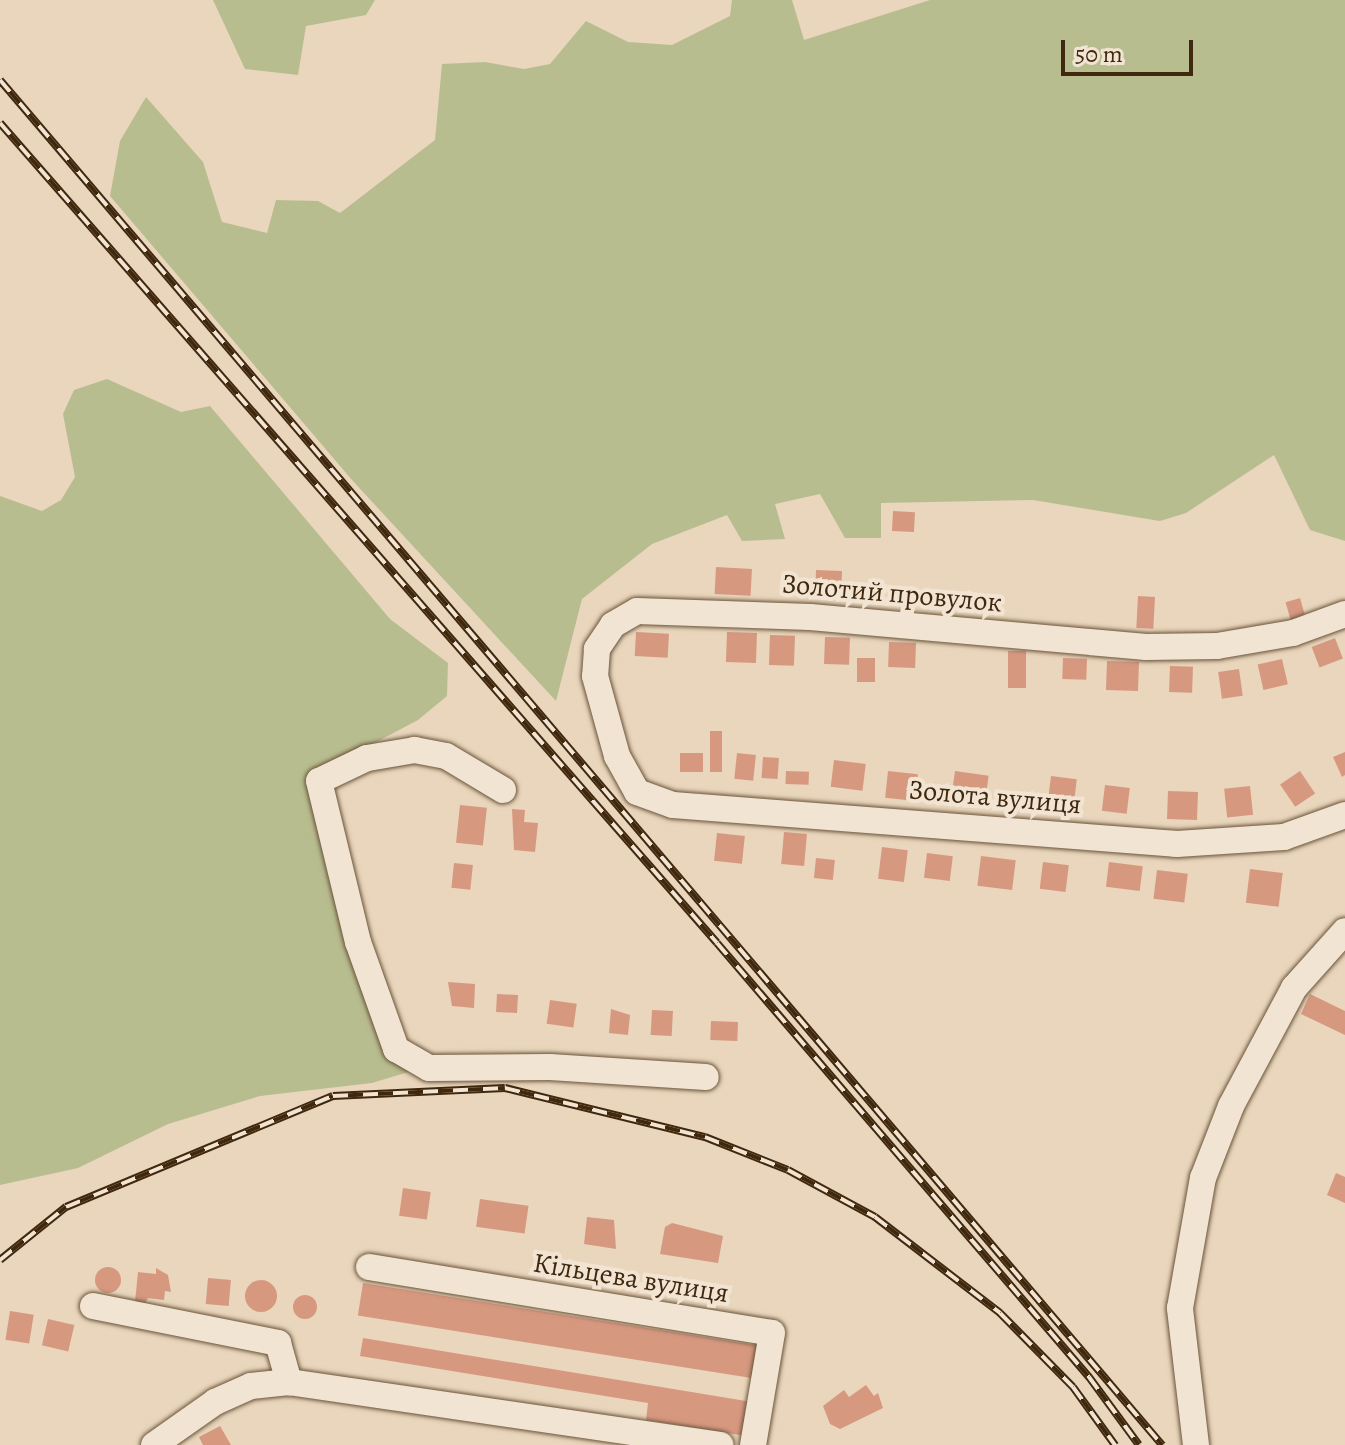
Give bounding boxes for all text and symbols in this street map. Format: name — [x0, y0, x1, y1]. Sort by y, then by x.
scale bar — [1065, 24, 1197, 74]
text: 50 m — [1075, 38, 1123, 70]
street label: Золотий провулок — [780, 567, 1004, 619]
street label: Золота вулиця — [907, 773, 1083, 821]
street label: Кільцева вулиця — [531, 1246, 731, 1310]

